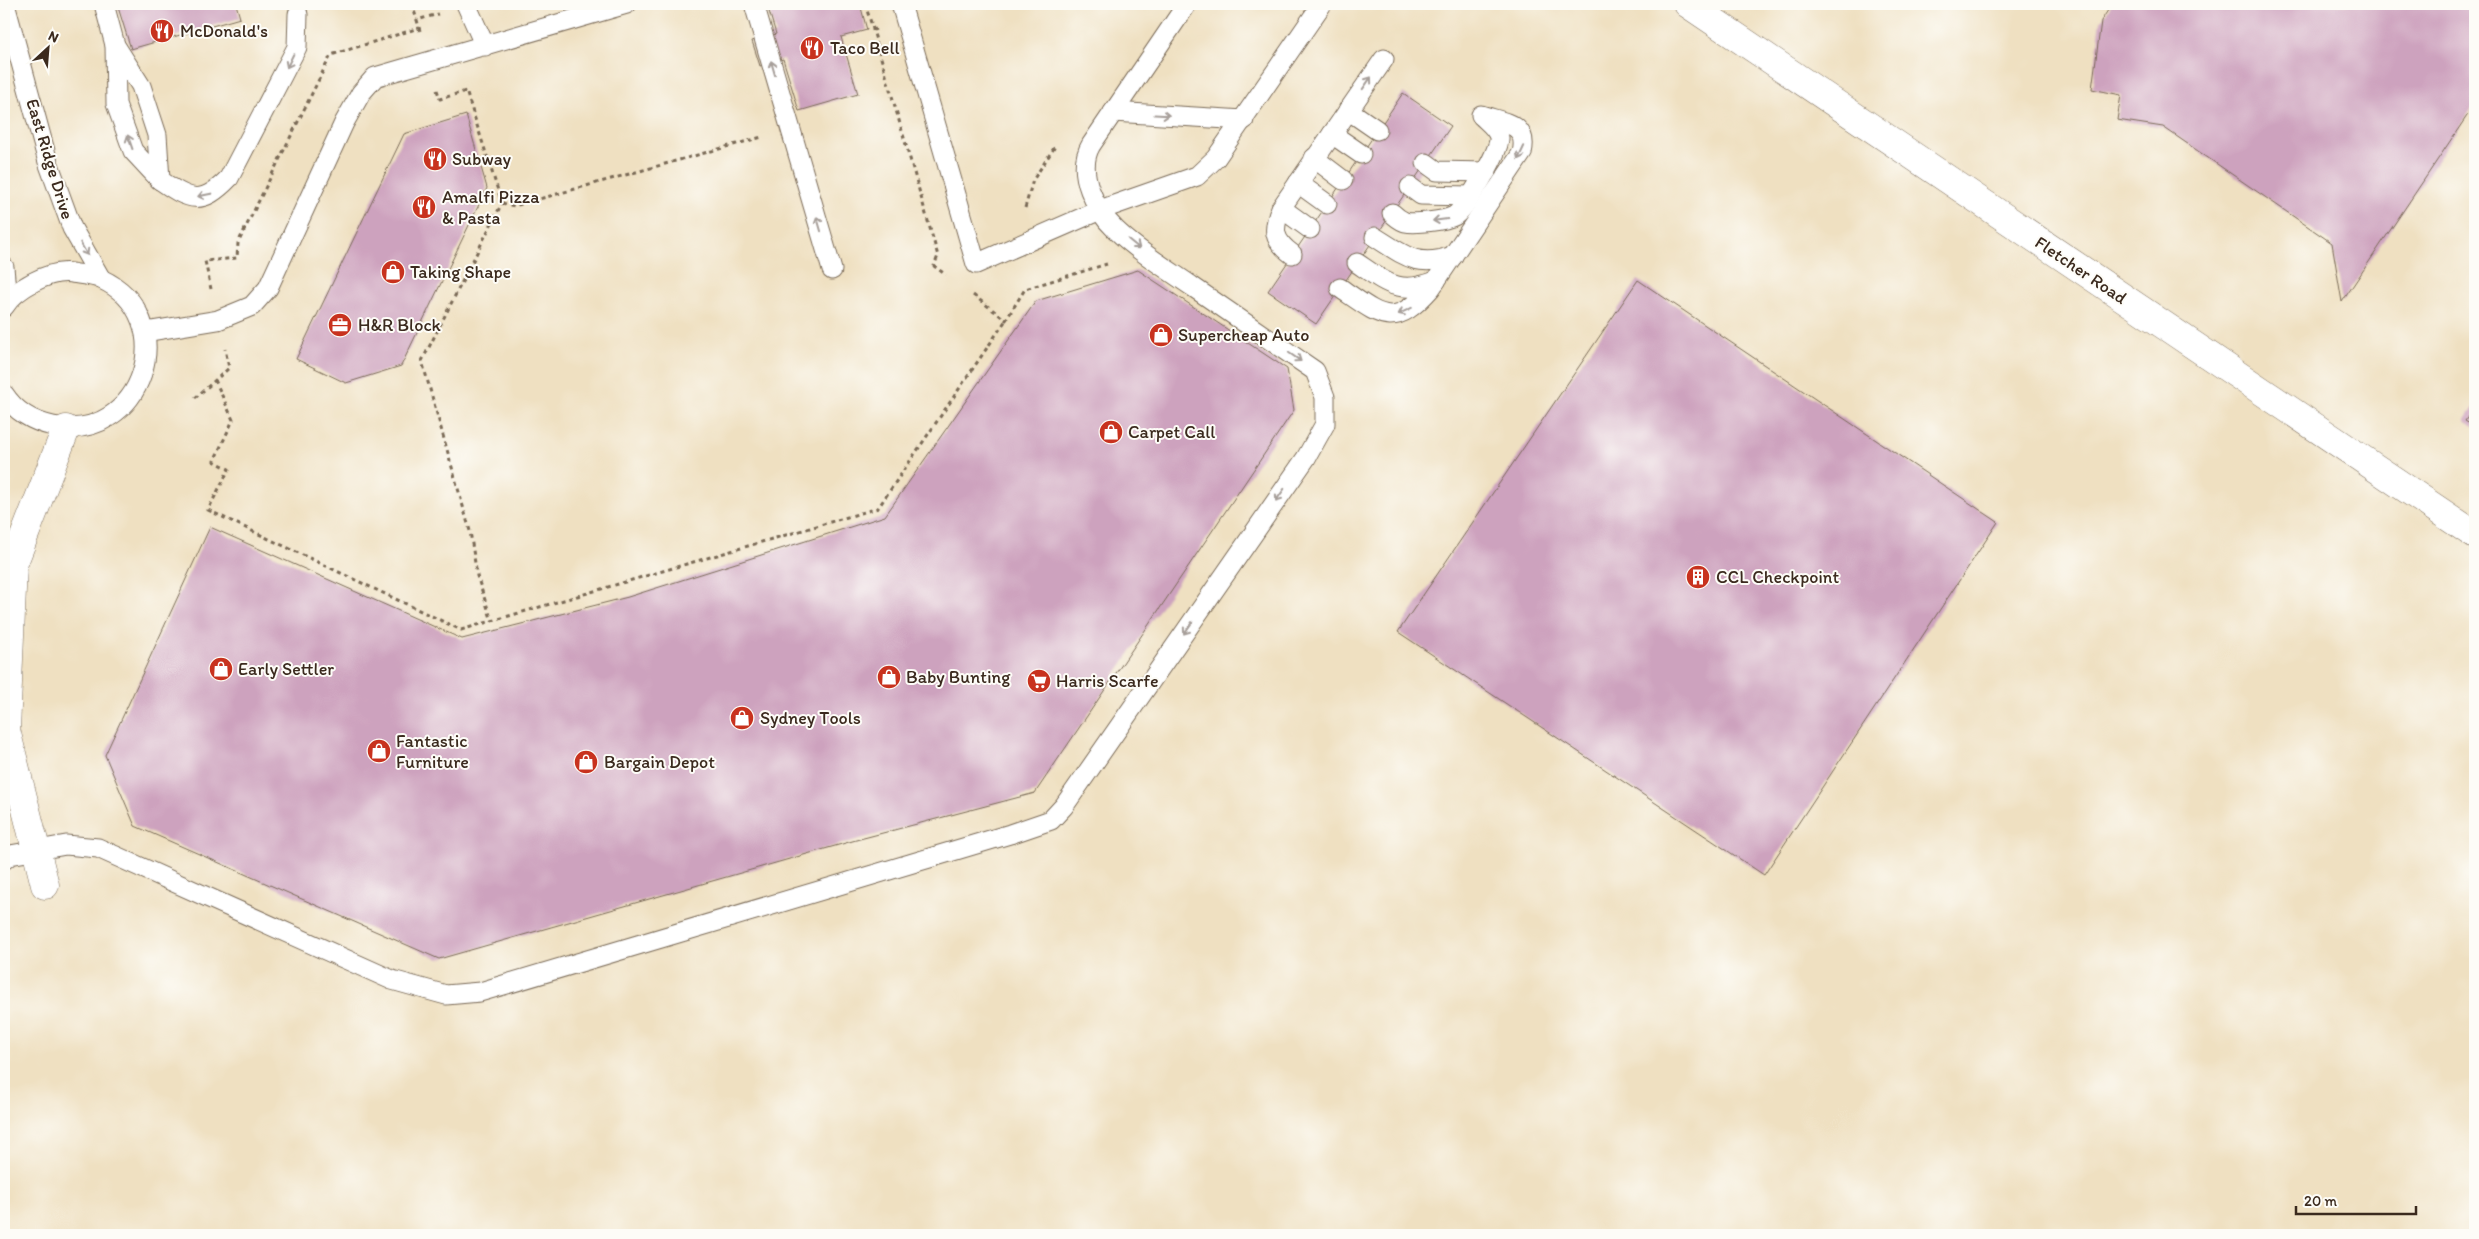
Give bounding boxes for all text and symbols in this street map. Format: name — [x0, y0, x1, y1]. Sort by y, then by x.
restaurant icon: McDonald's — [149, 18, 175, 44]
place label: McDonald's — [180, 20, 268, 42]
north arrow — [22, 22, 72, 72]
text: N — [46, 27, 61, 46]
restaurant icon: Taco Bell — [799, 35, 825, 61]
place label: Taco Bell — [830, 37, 900, 59]
one-way arrow — [285, 54, 295, 69]
one-way arrow — [768, 60, 778, 76]
one-way arrow — [1362, 76, 1372, 90]
street label: East Ridge Drive — [21, 96, 79, 222]
one-way arrow — [1154, 111, 1170, 120]
one-way arrow — [125, 135, 134, 151]
one-way arrow — [1515, 145, 1525, 160]
restaurant icon: Subway — [422, 146, 448, 172]
place label: Subway — [452, 148, 512, 170]
place label: Amalfi Pizza & Pasta — [442, 186, 540, 229]
one-way arrow — [197, 191, 213, 201]
restaurant icon: Amalfi Pizza & Pasta — [411, 194, 437, 220]
one-way arrow — [1432, 215, 1448, 225]
one-way arrow — [813, 216, 823, 232]
street label: Fletcher Road — [2031, 231, 2131, 309]
one-way arrow — [1127, 239, 1140, 250]
one-way arrow — [79, 242, 89, 256]
shop icon: Taking Shape — [380, 259, 406, 285]
place label: Taking Shape — [410, 261, 511, 283]
one-way arrow — [1398, 306, 1413, 316]
office icon: H&R Block — [327, 312, 353, 338]
place label: H&R Block — [358, 314, 442, 336]
shop icon: Supercheap Auto — [1148, 322, 1174, 348]
place label: Supercheap Auto — [1178, 324, 1309, 346]
one-way arrow — [1288, 353, 1302, 363]
shop icon: Carpet Call — [1098, 419, 1124, 445]
place label: Carpet Call — [1128, 421, 1215, 443]
one-way arrow — [1275, 487, 1285, 501]
building icon: CCL Checkpoint — [1685, 564, 1711, 590]
place label: CCL Checkpoint — [1716, 566, 1839, 588]
one-way arrow — [1183, 621, 1193, 635]
shop icon: Early Settler — [208, 656, 234, 682]
place label: Early Settler — [238, 658, 334, 680]
shop icon: Baby Bunting — [876, 664, 902, 690]
place label: Baby Bunting — [906, 666, 1011, 688]
supermarket icon: Harris Scarfe — [1026, 668, 1052, 694]
place label: Harris Scarfe — [1056, 670, 1159, 692]
shop icon: Sydney Tools — [729, 705, 755, 731]
place label: Sydney Tools — [760, 707, 861, 729]
place label: Fantastic Furniture — [396, 730, 469, 773]
shop icon: Fantastic Furniture — [366, 738, 392, 764]
shop icon: Bargain Depot — [573, 749, 599, 775]
place label: Bargain Depot — [604, 751, 715, 773]
scale bar — [2296, 1184, 2416, 1216]
text: 20 m — [2304, 1192, 2338, 1210]

